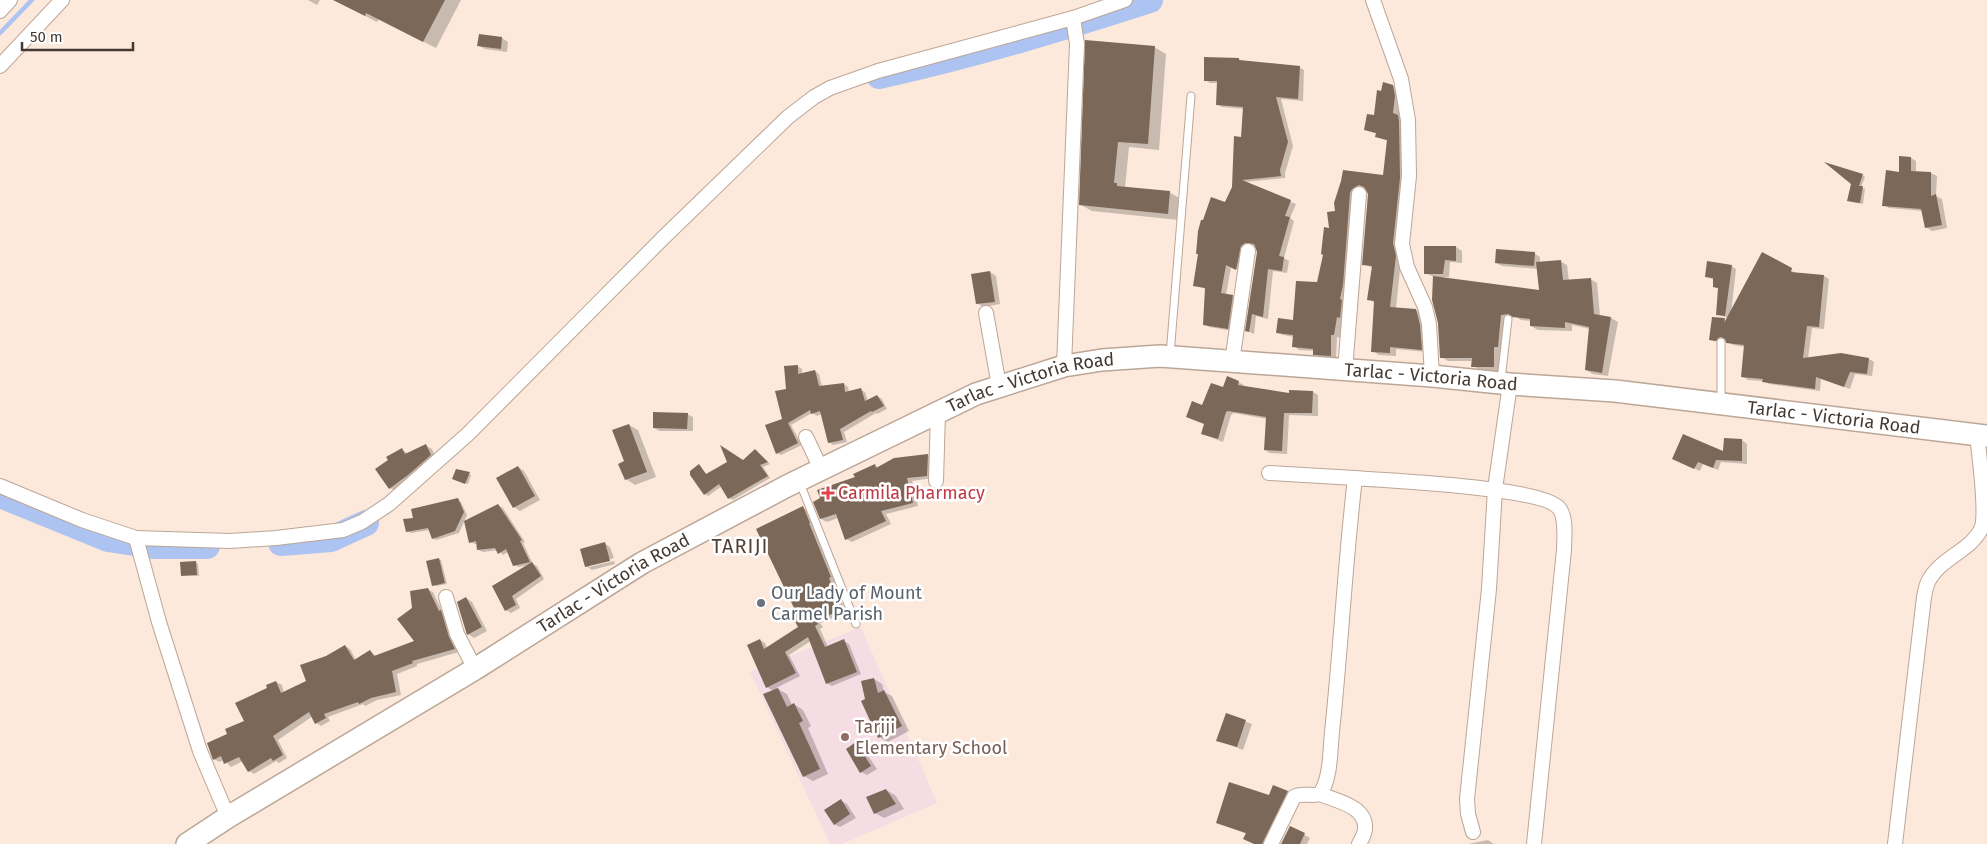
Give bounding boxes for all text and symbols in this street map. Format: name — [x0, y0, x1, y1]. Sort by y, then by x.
scale bar — [22, 20, 134, 52]
text: 50 m — [30, 28, 63, 46]
street label: Tarlac - Victoria Road — [943, 348, 1115, 418]
street label: Tarlac - Victoria Road — [1343, 359, 1518, 395]
street label: Tarlac - Victoria Road — [1746, 396, 1922, 439]
place label: Carmila Pharmacy — [838, 482, 985, 504]
marker: Carmila Pharmacy — [822, 487, 834, 499]
street label: Tarlac - Victoria Road — [533, 529, 693, 638]
district label: TARIJI — [712, 534, 768, 558]
place label: Our Lady of Mount Carmel Parish — [771, 582, 922, 625]
marker: Our Lady of Mount Carmel Parish — [755, 597, 767, 609]
place label: Tariji Elementary School — [855, 716, 1007, 759]
marker: Tariji Elementary School — [839, 731, 851, 743]

